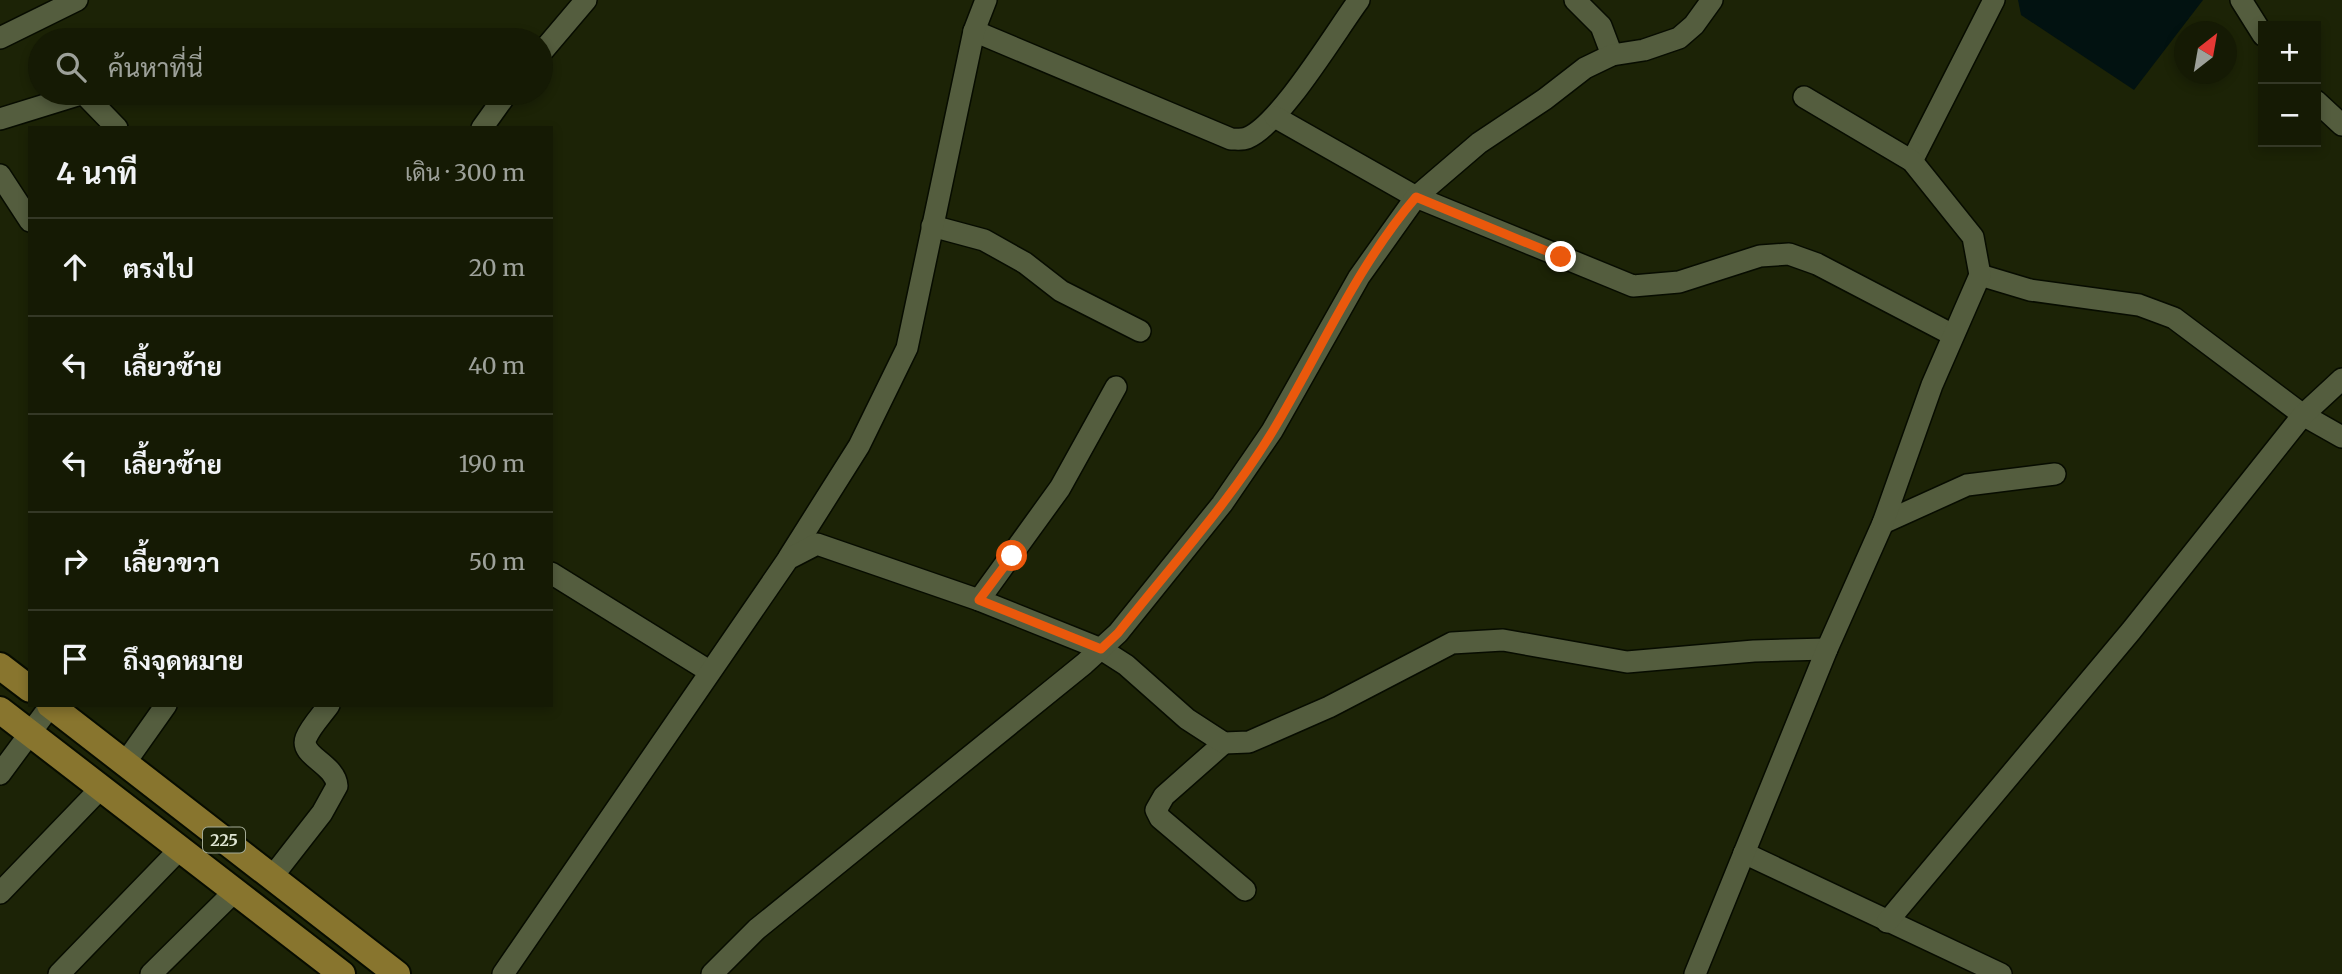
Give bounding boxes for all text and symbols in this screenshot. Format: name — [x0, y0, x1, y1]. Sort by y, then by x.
north arrow — [2174, 21, 2237, 84]
map controls — [2258, 21, 2321, 147]
button: + — [2258, 21, 2321, 84]
search box — [28, 28, 553, 105]
icon: search — [52, 48, 90, 86]
text: ค้นหาที่นี่ — [108, 51, 203, 84]
button: − — [2258, 84, 2321, 147]
text: 4 นาที — [56, 154, 137, 192]
text: เดิน · 300 m — [405, 158, 525, 187]
route end — [1545, 241, 1576, 272]
icon: ahead — [56, 248, 94, 286]
text: ตรงไป — [123, 252, 194, 285]
text: 20 m — [469, 253, 525, 282]
icon: left — [56, 346, 94, 384]
text: เลี้ยวซ้าย — [123, 350, 222, 383]
text: 40 m — [468, 351, 525, 380]
icon: left — [56, 444, 94, 482]
text: เลี้ยวซ้าย — [123, 448, 222, 481]
text: 190 m — [459, 449, 525, 478]
route start — [996, 540, 1027, 571]
icon: right — [56, 542, 94, 580]
text: เลี้ยวขวา — [123, 546, 220, 579]
text: 50 m — [469, 547, 525, 576]
icon: arrive — [56, 640, 94, 678]
text: ถึงจุดหมาย — [123, 644, 244, 677]
road number: 225 — [203, 828, 245, 852]

